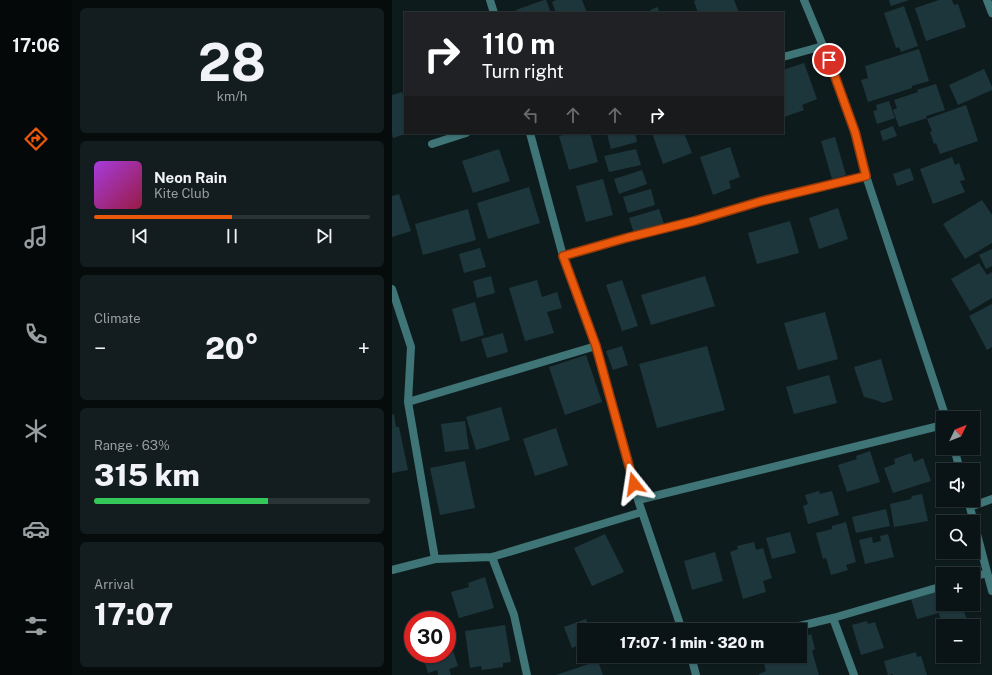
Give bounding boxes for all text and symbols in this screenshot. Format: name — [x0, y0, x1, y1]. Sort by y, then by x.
text: 110 m — [482, 27, 555, 60]
icon: right — [416, 28, 468, 80]
text: 28 — [198, 32, 266, 93]
text: 17:06 — [12, 35, 60, 56]
pin — [812, 43, 846, 77]
icon: arrive — [818, 49, 840, 71]
text: Turn right — [482, 61, 564, 82]
text: km/h — [217, 89, 247, 104]
icon: left — [520, 104, 542, 126]
icon: ahead — [562, 104, 584, 126]
icon: ahead — [604, 104, 626, 126]
icon: right — [646, 104, 668, 126]
icon: directions — [22, 125, 50, 153]
text: Neon Rain — [154, 169, 227, 186]
text: Kite Club — [154, 186, 209, 201]
icon: music — [22, 223, 50, 251]
icon: previous — [129, 225, 151, 247]
icon: pause — [221, 225, 243, 247]
icon: next — [313, 225, 335, 247]
text: Climate — [94, 311, 141, 326]
icon: phone — [22, 320, 50, 348]
text: 20° — [205, 330, 259, 366]
text: − — [94, 335, 106, 361]
text: + — [358, 335, 370, 361]
north arrow — [936, 411, 980, 455]
map controls — [936, 411, 980, 663]
icon: climate — [22, 417, 50, 445]
text: Range · 63% — [94, 438, 170, 453]
text: 315 km — [94, 457, 200, 493]
position arrow — [613, 463, 655, 505]
button: sound — [936, 463, 980, 507]
icon: car — [22, 515, 50, 543]
button: search — [936, 515, 980, 559]
button: + — [936, 567, 980, 611]
text: Arrival — [94, 577, 134, 592]
text: 17:07 — [94, 596, 173, 632]
speed limit sign: 30 — [404, 611, 456, 663]
icon: filters — [22, 612, 50, 640]
button: − — [936, 619, 980, 663]
text: 17:07 · 1 min · 320 m — [620, 634, 764, 651]

